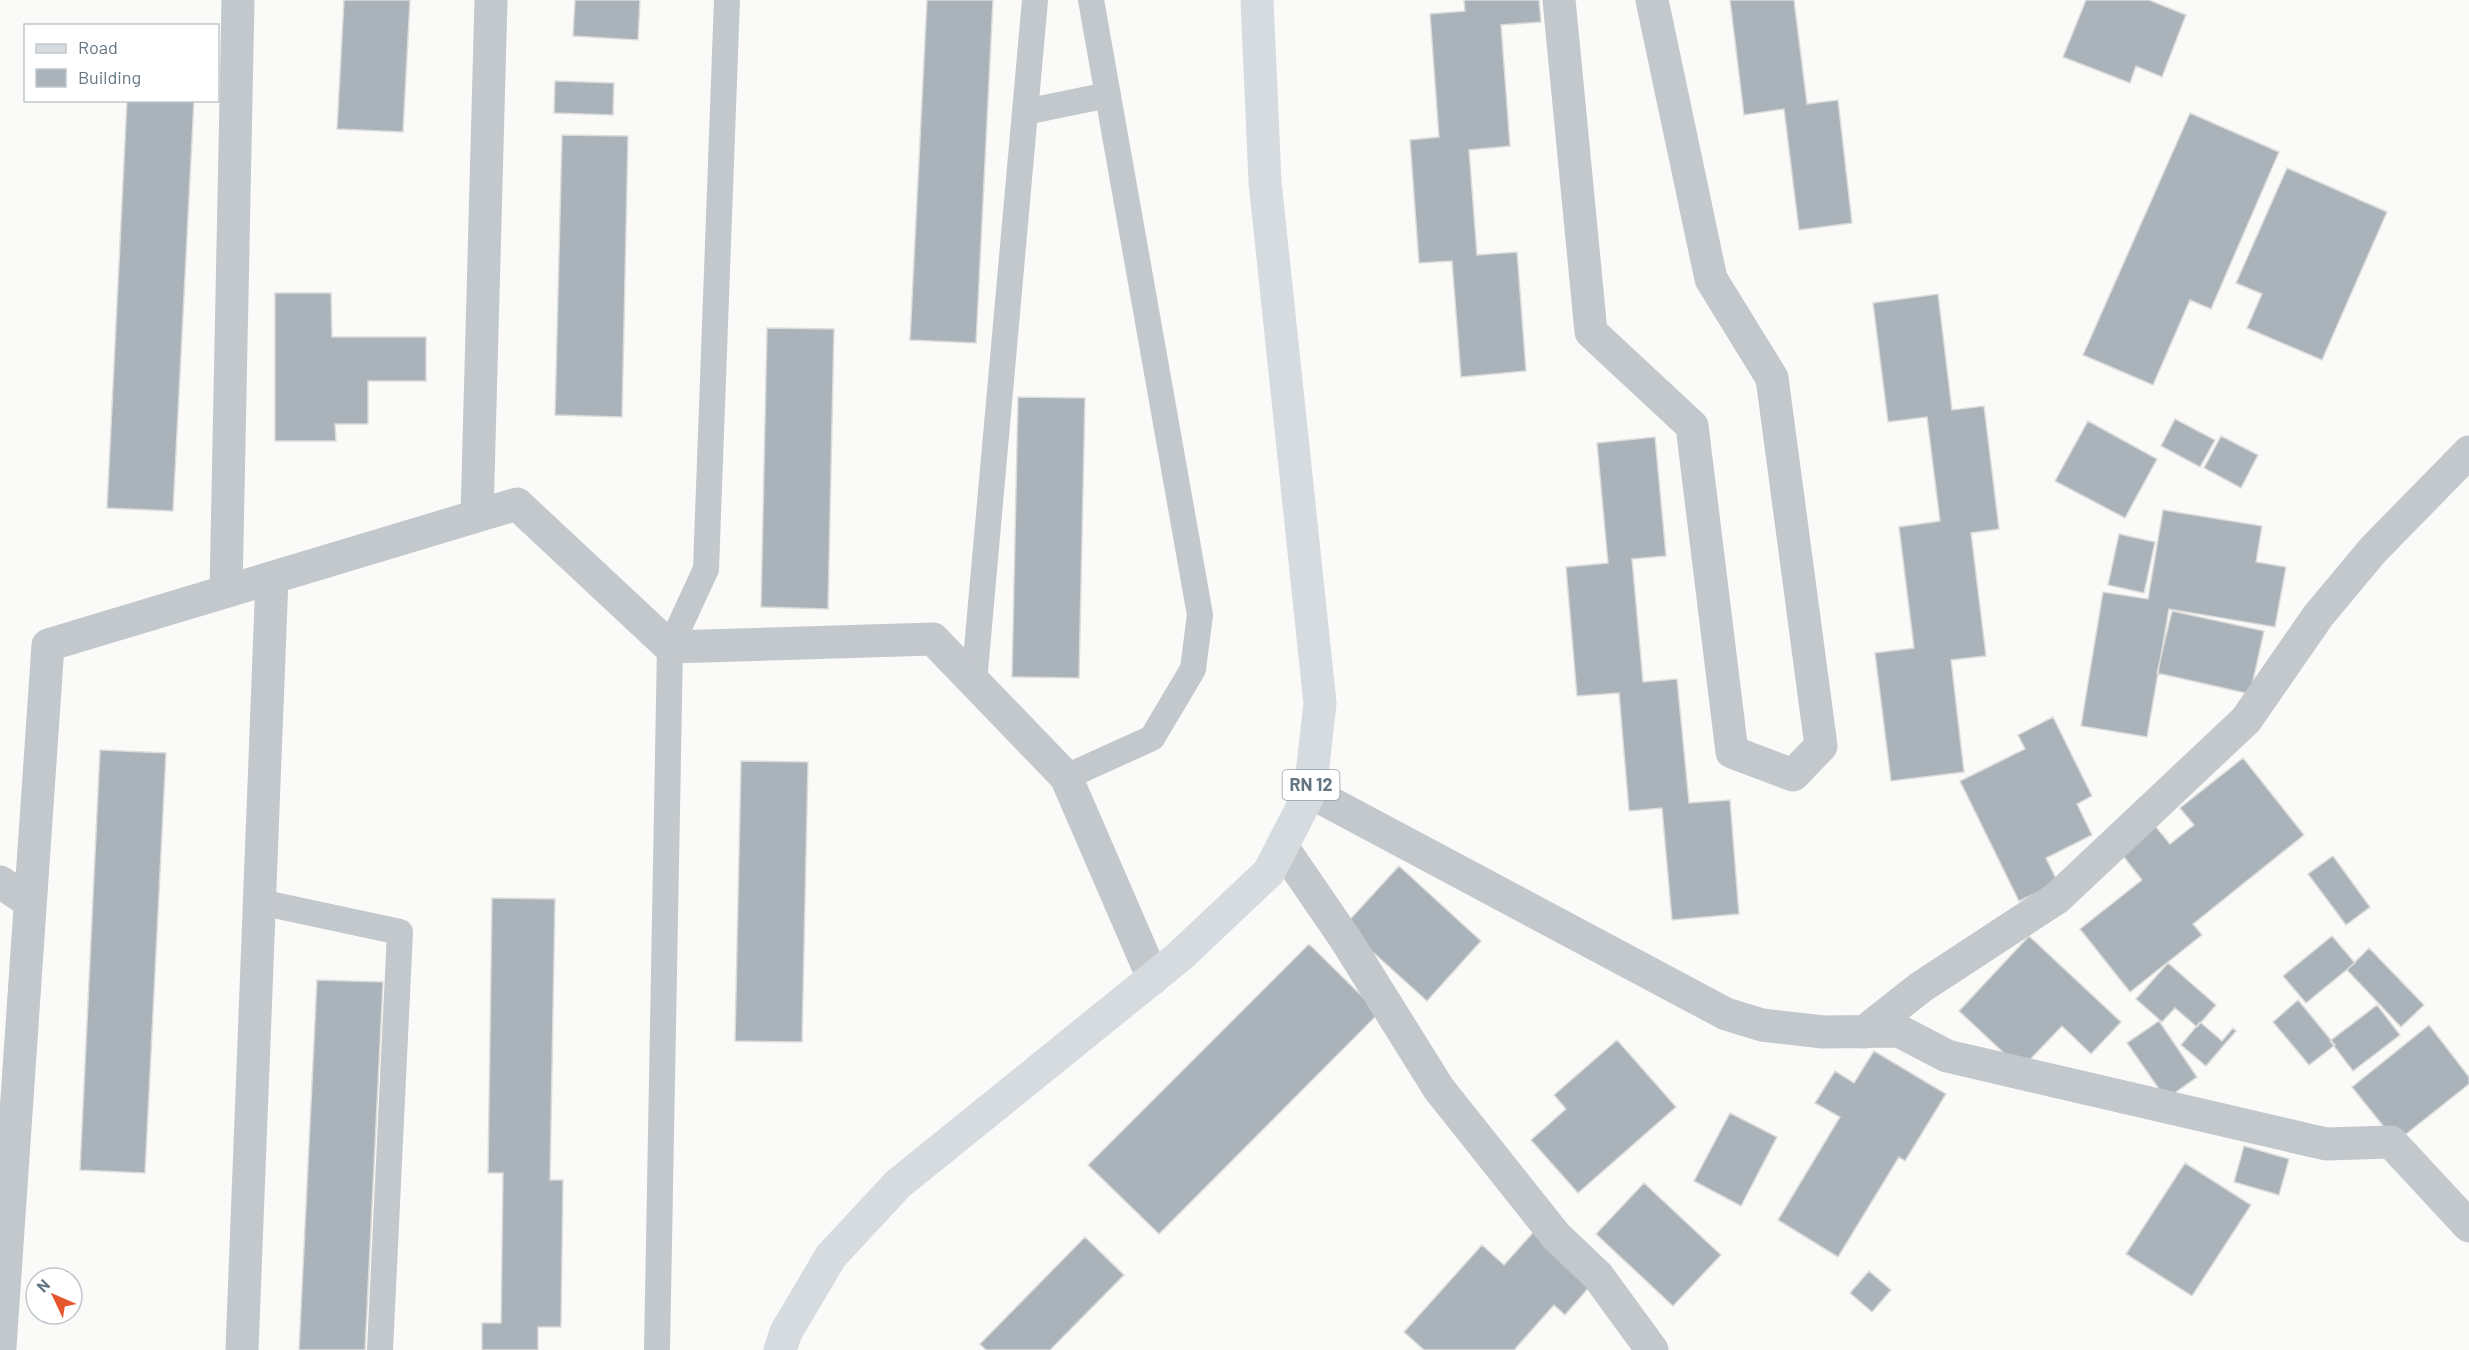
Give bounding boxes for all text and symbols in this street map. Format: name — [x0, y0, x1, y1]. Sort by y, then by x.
legend — [24, 24, 219, 102]
text: Road — [78, 36, 118, 58]
text: Building — [78, 66, 141, 88]
road number: RN 12 — [1282, 770, 1340, 800]
north arrow — [24, 1266, 84, 1326]
text: N — [32, 1275, 53, 1296]

